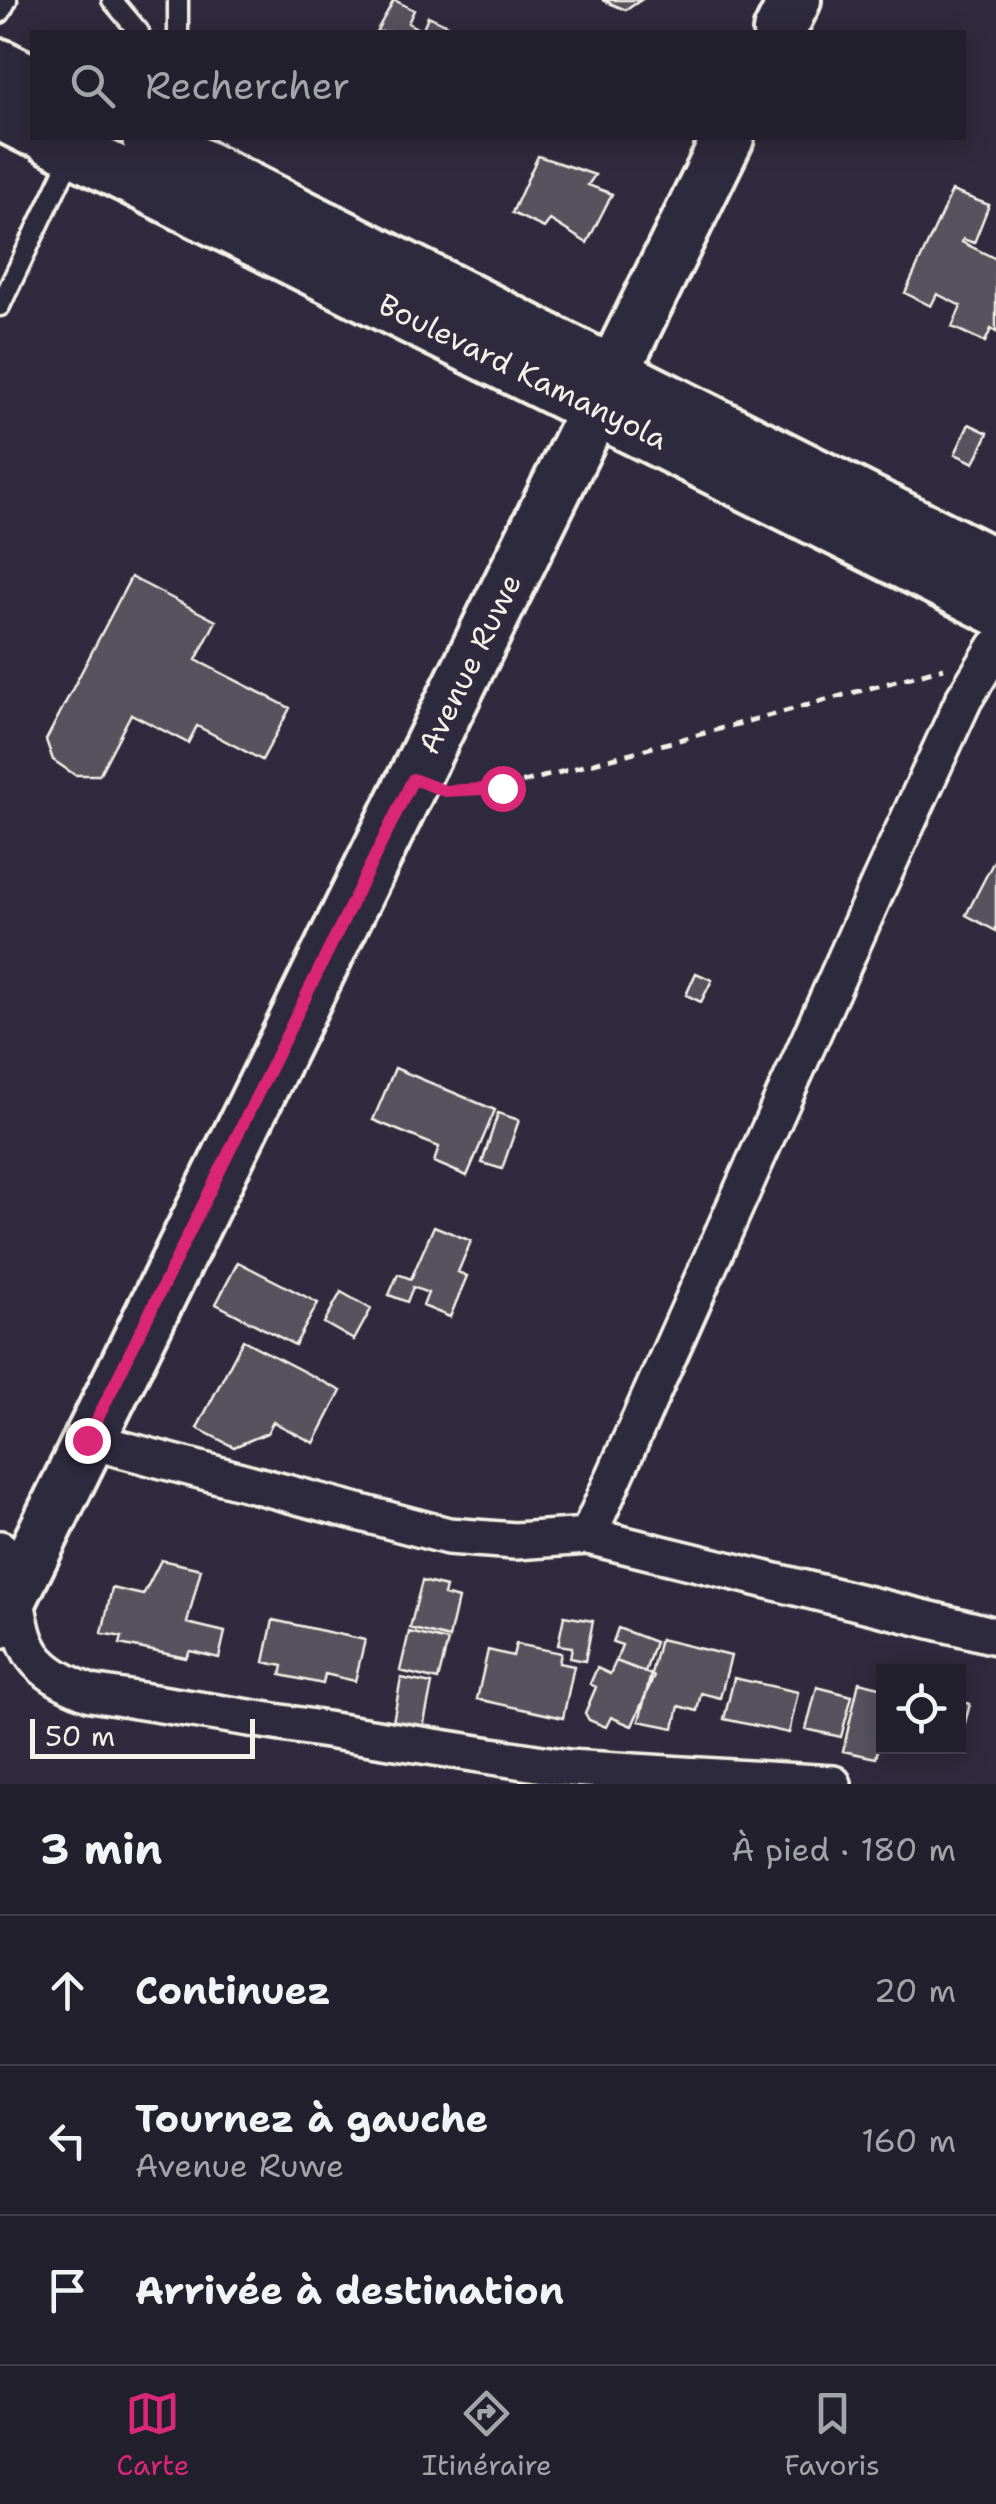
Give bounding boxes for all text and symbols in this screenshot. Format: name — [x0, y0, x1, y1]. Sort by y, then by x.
search box — [30, 30, 966, 140]
icon: search — [65, 58, 120, 113]
text: Rechercher — [145, 60, 350, 111]
street label: Boulevard Kamanyola — [372, 284, 675, 460]
street label: Avenue Ruwe — [408, 567, 531, 761]
route start — [480, 766, 526, 812]
route end — [65, 1418, 111, 1464]
map controls — [876, 1664, 966, 1754]
button: locate — [876, 1664, 966, 1754]
scale bar — [30, 1714, 255, 1758]
text: 50 m — [45, 1717, 115, 1755]
text: 3 min — [40, 1821, 162, 1877]
text: À pied · 180 m — [731, 1828, 956, 1871]
icon: ahead — [40, 1963, 95, 2018]
text: Continuez — [135, 1965, 331, 2016]
text: 20 m — [874, 1969, 956, 2012]
text: Tournez à gauche — [135, 2093, 488, 2144]
icon: left — [40, 2113, 95, 2168]
text: 160 m — [861, 2119, 956, 2162]
text: Avenue Ruwe — [135, 2144, 344, 2187]
icon: arrive — [40, 2263, 95, 2318]
text: Arrivée à destination — [135, 2265, 564, 2316]
tab: Carte — [116, 2386, 190, 2484]
tab: Itinéraire — [422, 2386, 552, 2484]
tab: Favoris — [784, 2386, 880, 2484]

